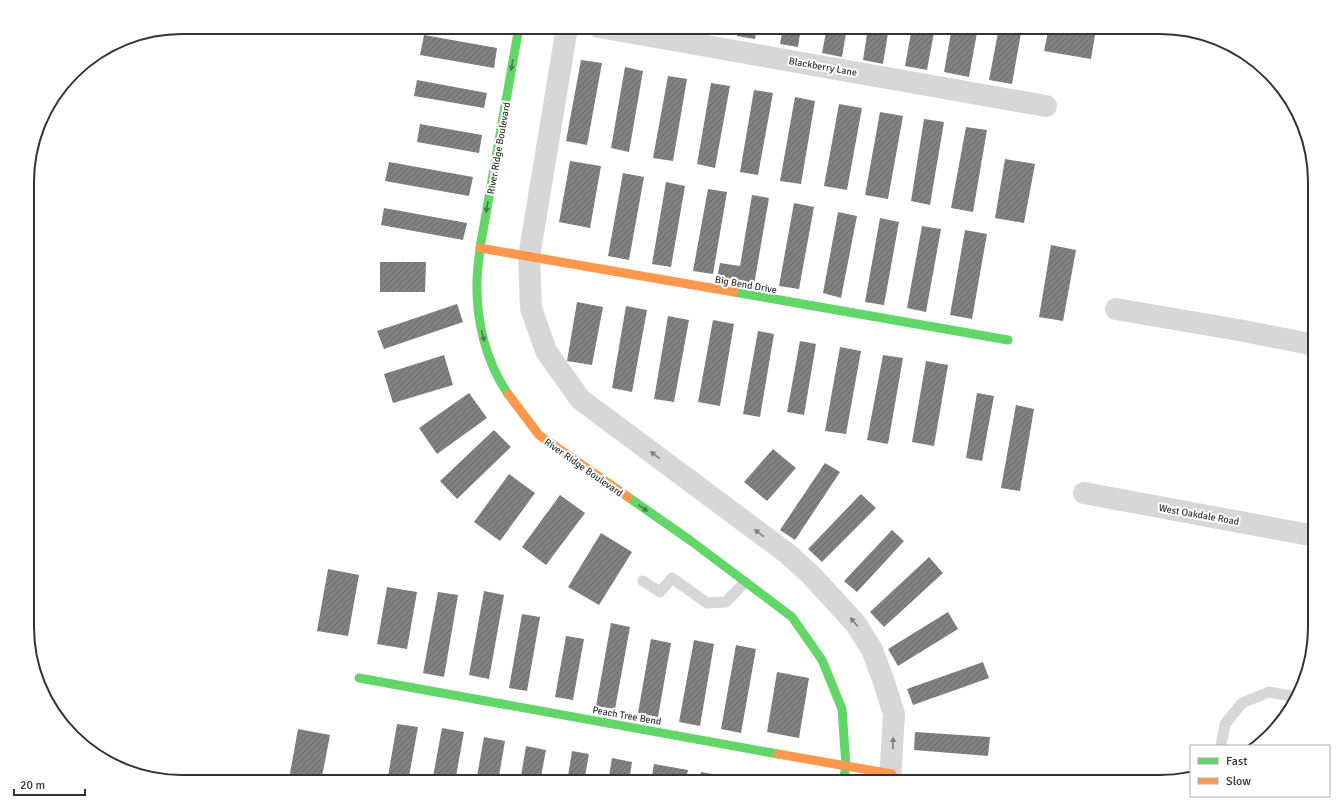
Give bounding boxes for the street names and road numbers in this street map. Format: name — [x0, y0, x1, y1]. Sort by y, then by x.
street label: Blackberry Lane — [788, 55, 858, 79]
street label: River Ridge Boulevard — [485, 101, 513, 195]
street label: Big Bend Drive — [714, 274, 778, 296]
street label: River Ridge Boulevard — [542, 436, 625, 500]
street label: West Oakdale Road — [1158, 502, 1240, 528]
street label: Peach Tree Bend — [591, 704, 662, 728]

